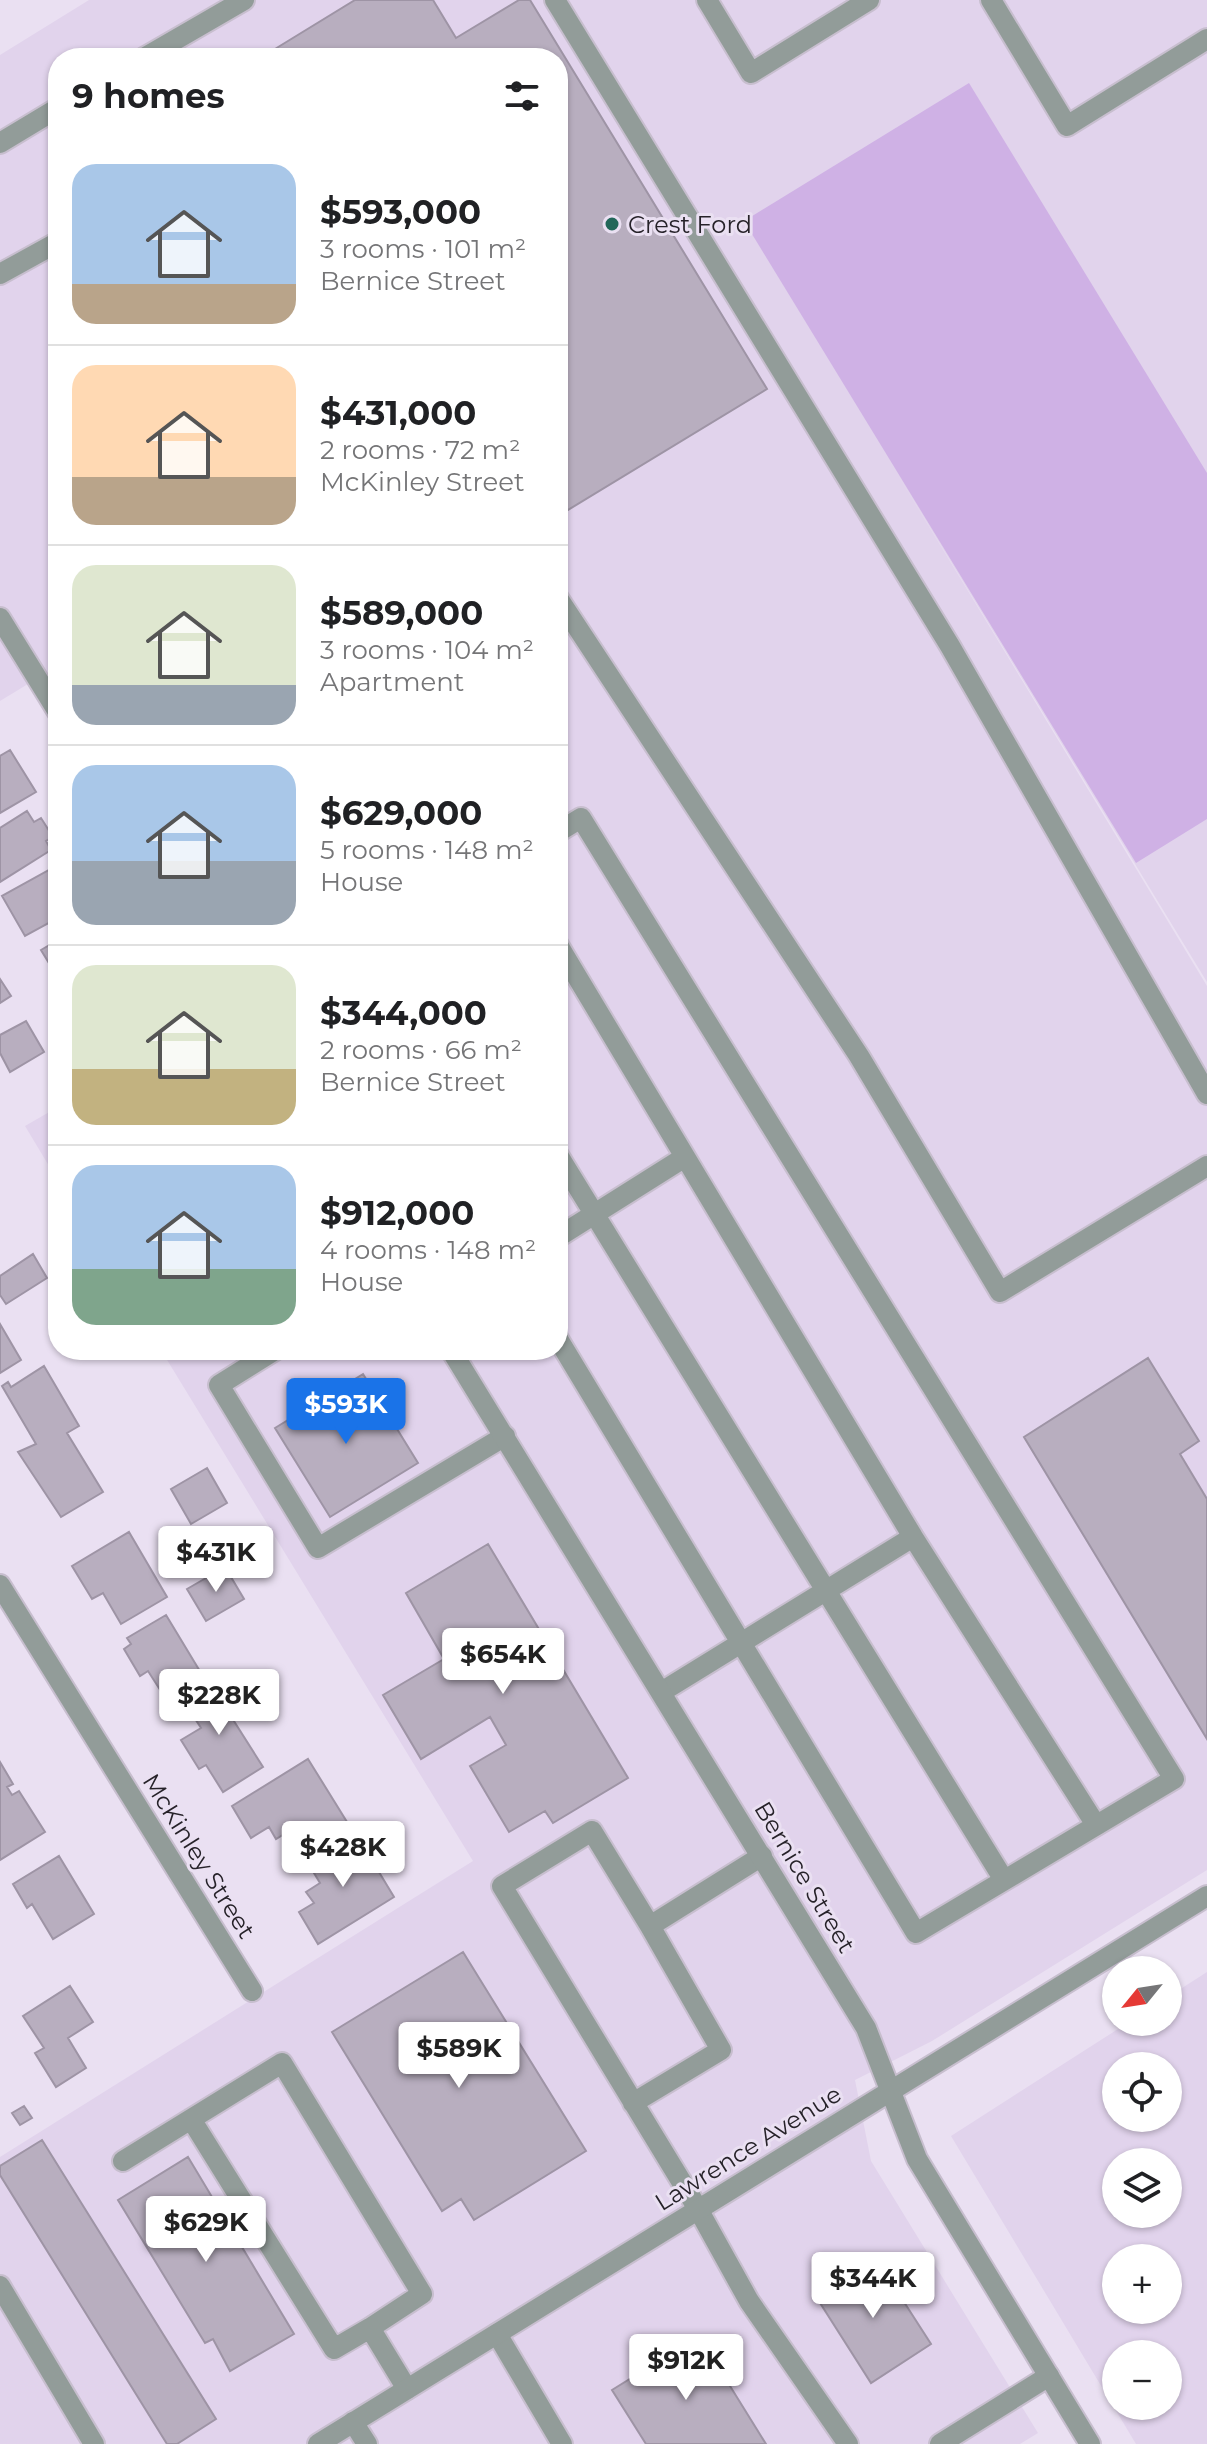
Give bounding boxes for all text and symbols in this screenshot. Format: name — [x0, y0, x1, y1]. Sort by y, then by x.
icon: filters — [500, 74, 544, 118]
text: 9 homes — [72, 75, 225, 117]
text: $593,000 — [320, 191, 481, 233]
icon: home — [136, 196, 232, 292]
place label: Crest Ford — [628, 210, 752, 239]
marker: Crest Ford — [603, 215, 621, 233]
text: 3 rooms · 101 m² — [320, 233, 526, 265]
text: Bernice Street — [320, 265, 506, 297]
text: $431,000 — [320, 392, 476, 434]
icon: home — [136, 397, 232, 493]
text: 2 rooms · 72 m² — [320, 434, 520, 466]
text: McKinley Street — [320, 466, 525, 498]
text: $589,000 — [320, 592, 483, 634]
icon: home — [136, 597, 232, 693]
text: 3 rooms · 104 m² — [320, 634, 534, 666]
text: Apartment — [320, 666, 464, 698]
text: $629,000 — [320, 792, 482, 834]
icon: home — [136, 797, 232, 893]
text: 5 rooms · 148 m² — [320, 834, 534, 866]
text: House — [320, 866, 403, 898]
text: $344,000 — [320, 992, 487, 1034]
icon: home — [136, 997, 232, 1093]
text: 2 rooms · 66 m² — [320, 1034, 522, 1066]
text: Bernice Street — [320, 1066, 506, 1098]
text: $912,000 — [320, 1192, 474, 1234]
icon: home — [136, 1197, 232, 1293]
text: 4 rooms · 148 m² — [320, 1234, 536, 1266]
text: House — [320, 1266, 403, 1298]
pin: $593K — [290, 1378, 402, 1446]
text: $593K — [305, 1388, 388, 1420]
pin: $431K — [160, 1526, 272, 1594]
text: $431K — [176, 1536, 256, 1568]
pin: $654K — [447, 1628, 559, 1696]
text: $654K — [460, 1638, 546, 1670]
pin: $228K — [163, 1669, 275, 1737]
text: $228K — [177, 1679, 261, 1711]
street label: McKinley Street — [137, 1768, 261, 1944]
street label: Bernice Street — [748, 1796, 862, 1958]
pin: $428K — [287, 1821, 399, 1889]
text: $428K — [300, 1831, 386, 1863]
north arrow — [1102, 1956, 1182, 2036]
map controls — [1102, 1956, 1182, 2420]
pin: $589K — [403, 2022, 515, 2090]
text: $589K — [416, 2032, 502, 2064]
button: locate — [1102, 2052, 1182, 2132]
street label: Lawrence Avenue — [650, 2079, 846, 2217]
button: layers — [1102, 2148, 1182, 2228]
pin: $629K — [150, 2196, 262, 2264]
text: $629K — [164, 2206, 248, 2238]
button: + — [1102, 2244, 1182, 2324]
pin: $344K — [817, 2252, 929, 2320]
text: $344K — [830, 2262, 916, 2294]
pin: $912K — [630, 2334, 742, 2402]
button: − — [1102, 2340, 1182, 2420]
text: $912K — [647, 2344, 725, 2376]

